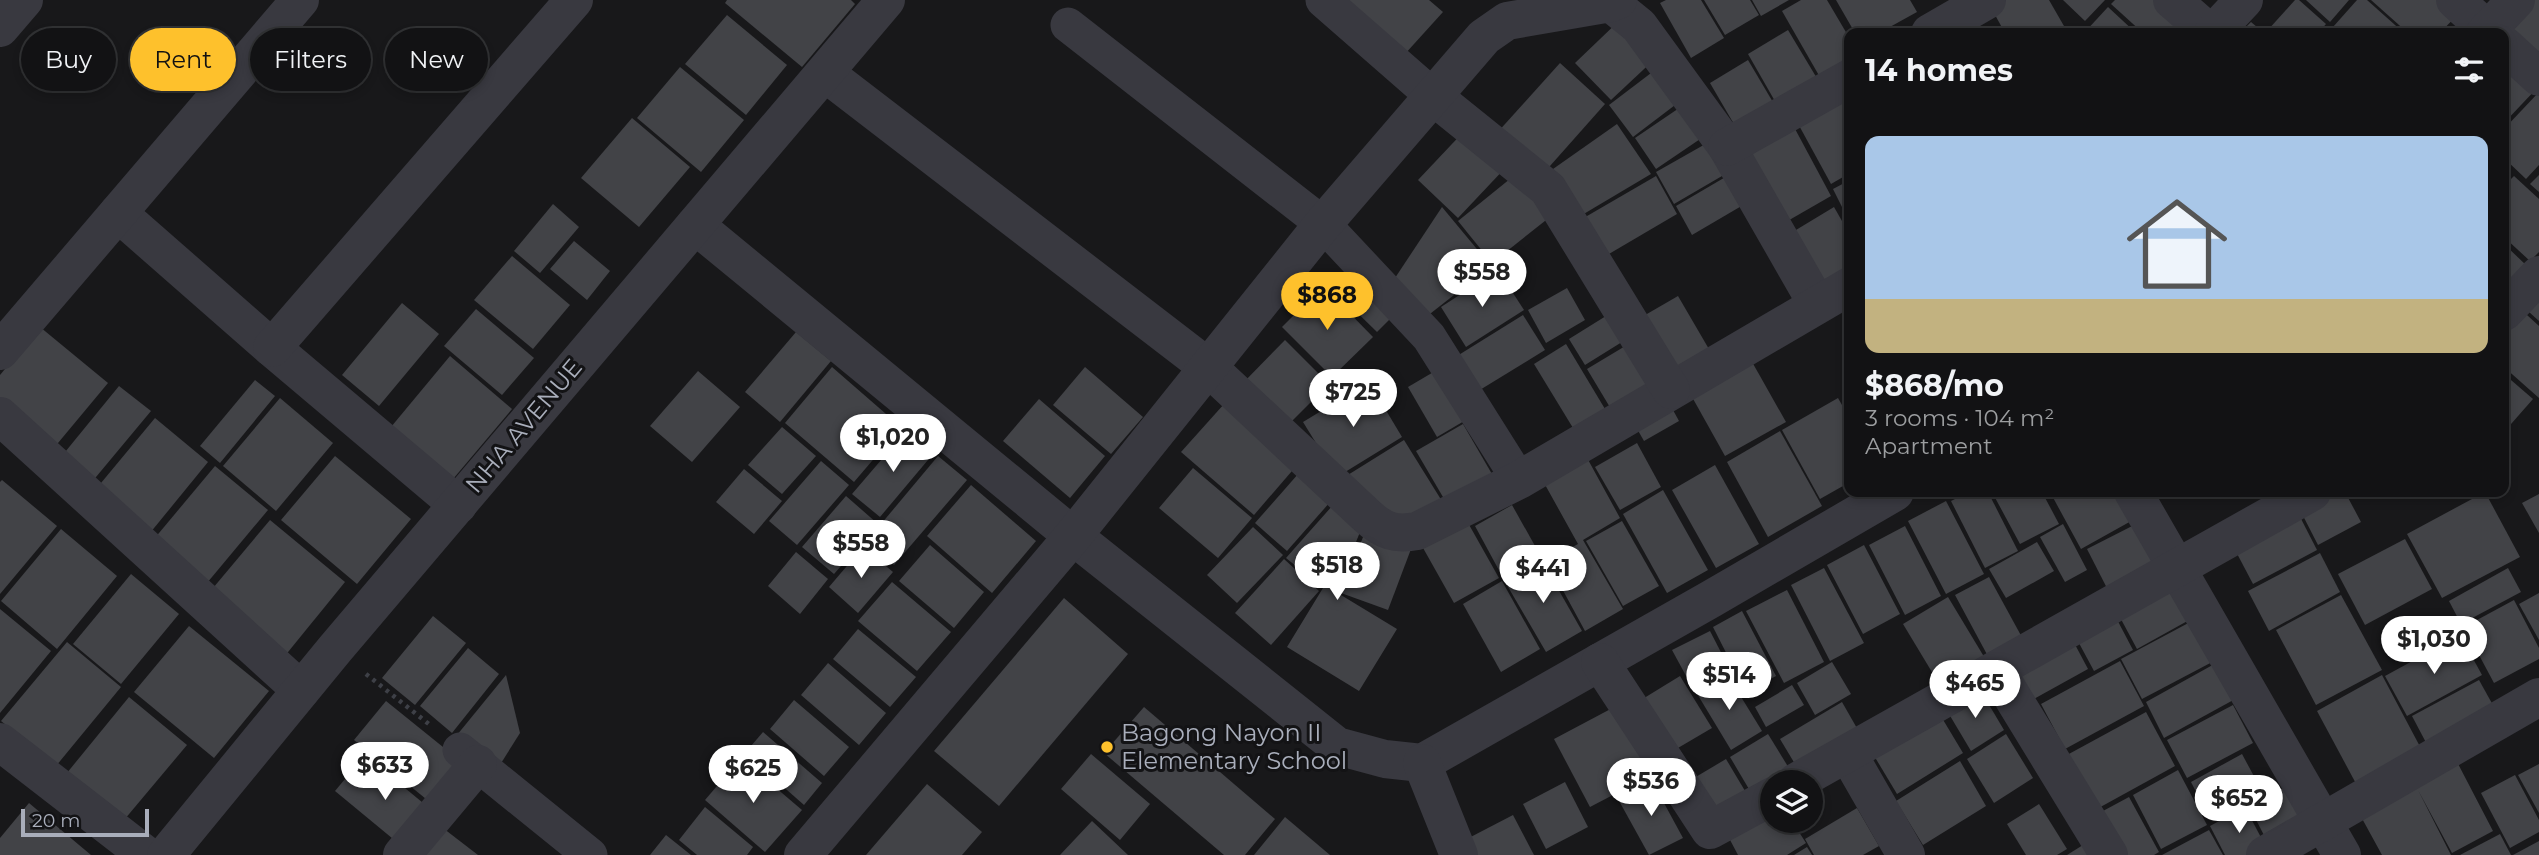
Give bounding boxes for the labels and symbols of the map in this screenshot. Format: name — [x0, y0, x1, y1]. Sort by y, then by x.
pin: $558 — [1441, 250, 1523, 309]
pin: $868 — [1286, 272, 1368, 332]
street label: NHA AVENUE — [459, 353, 588, 499]
pin: $725 — [1312, 370, 1394, 429]
pin: $1,020 — [836, 414, 950, 474]
pin: $558 — [820, 520, 902, 580]
pin: $518 — [1296, 542, 1378, 602]
pin: $441 — [1502, 546, 1584, 605]
pin: $1,030 — [2377, 616, 2491, 676]
pin: $514 — [1688, 652, 1770, 712]
pin: $465 — [1934, 660, 2016, 720]
place label: Bagong Nayon II Elementary School — [1121, 718, 1347, 775]
marker: Bagong Nayon II Elementary School — [1099, 739, 1115, 755]
pin: $633 — [344, 742, 426, 802]
pin: $625 — [712, 746, 794, 805]
pin: $536 — [1610, 758, 1692, 818]
pin: $652 — [2198, 776, 2280, 835]
scale bar — [21, 806, 149, 838]

